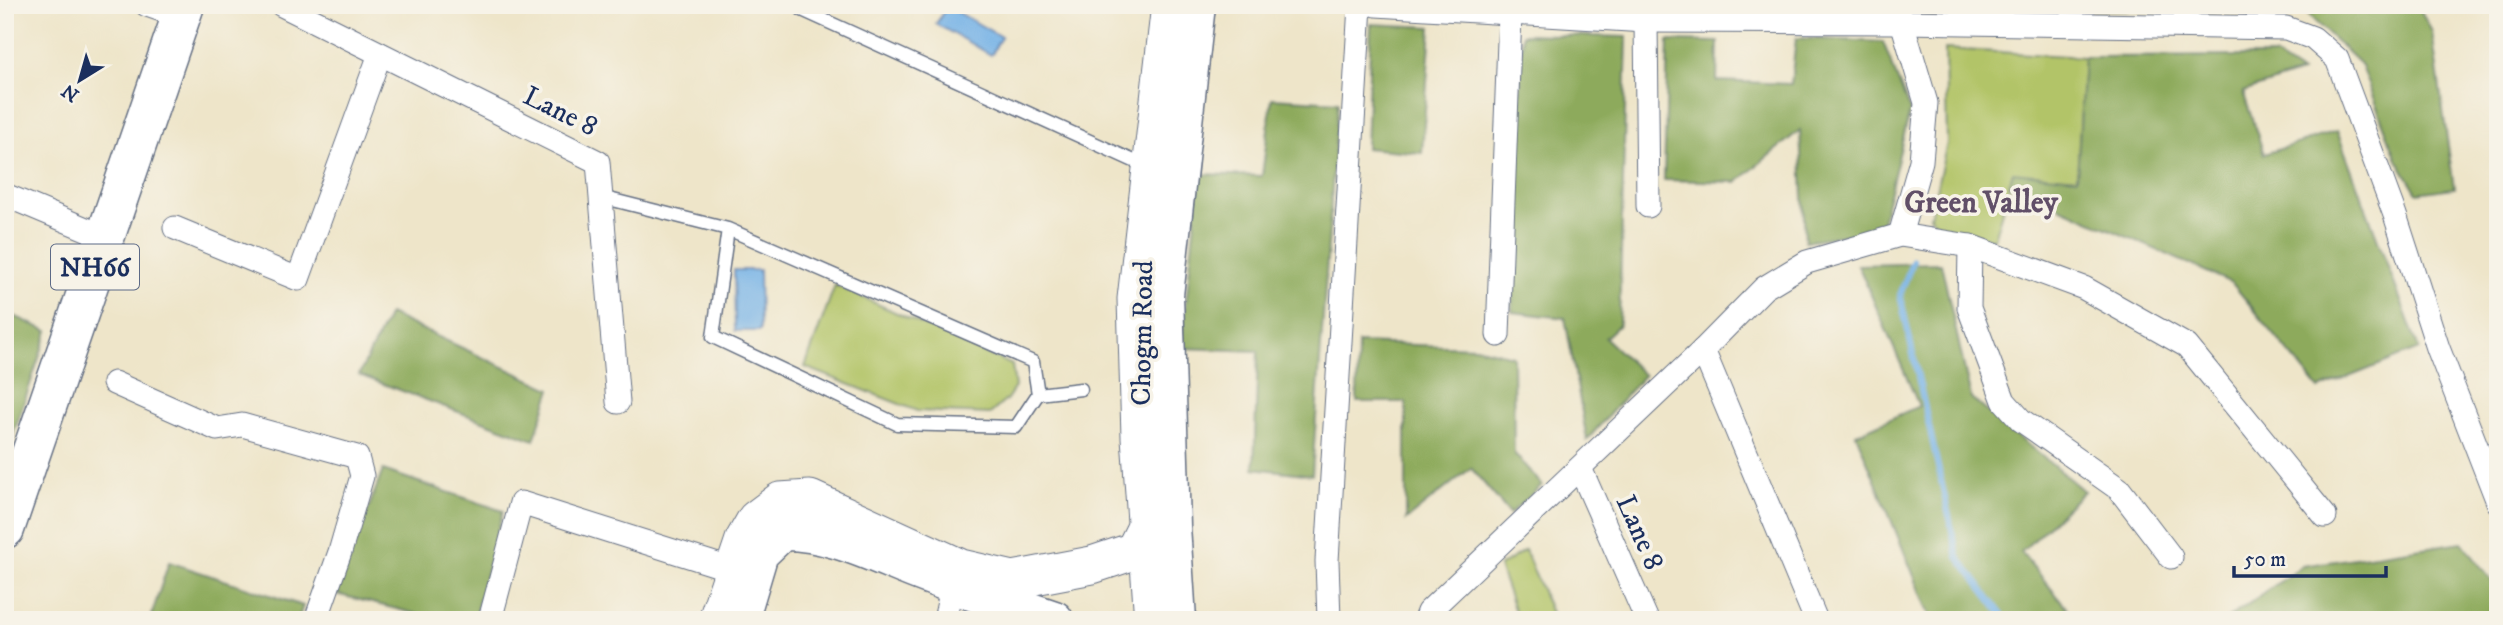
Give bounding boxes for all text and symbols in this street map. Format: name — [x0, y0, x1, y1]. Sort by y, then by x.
north arrow — [46, 46, 116, 116]
text: N — [57, 78, 84, 106]
street label: Lane 8 — [518, 78, 603, 144]
district label: Green Valley — [1904, 185, 2059, 222]
road number: NH66 — [51, 244, 139, 290]
street label: Chogm Road — [1124, 260, 1161, 406]
street label: Lane 8 — [1608, 490, 1672, 575]
scale bar — [2234, 534, 2386, 578]
text: 50 m — [2244, 547, 2286, 573]

